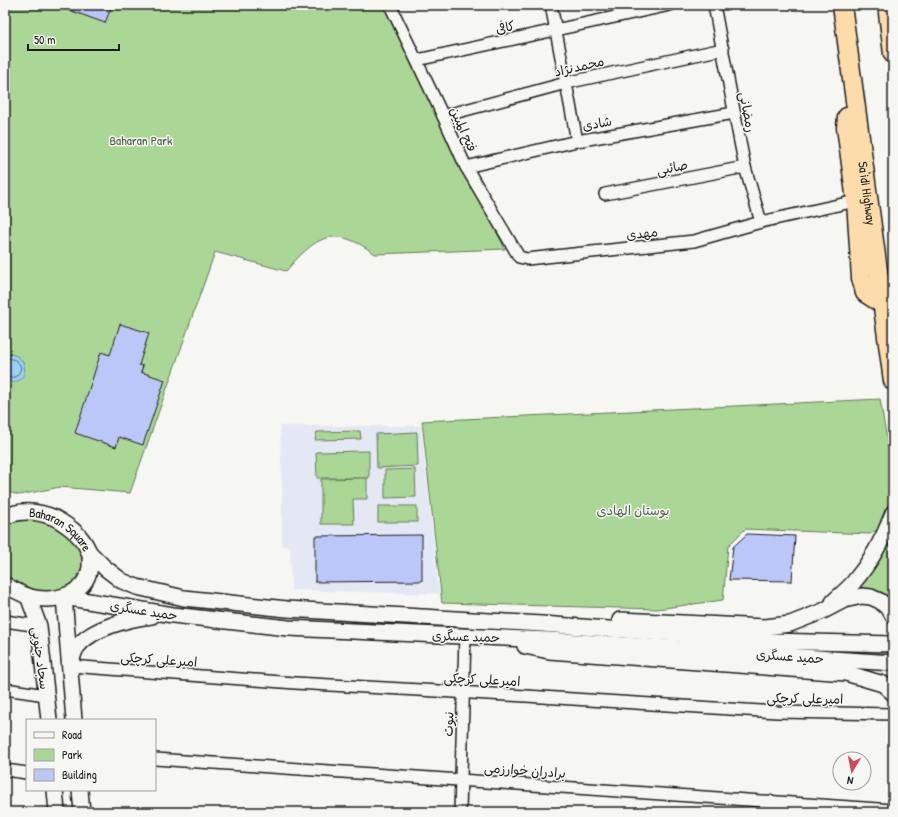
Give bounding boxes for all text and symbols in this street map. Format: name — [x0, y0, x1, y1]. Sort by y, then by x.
street label: کافی — [494, 16, 517, 38]
scale bar — [28, 26, 119, 52]
text: 50 m — [34, 31, 55, 48]
street label: محمدنژاد — [552, 52, 606, 80]
street label: رمضانی — [735, 90, 760, 134]
street label: فتح المبین — [445, 104, 482, 155]
street label: شادی — [581, 112, 613, 134]
park label: Baharan Park — [110, 131, 173, 149]
street label: صائبی — [655, 155, 689, 180]
street label: Sa'idi Highway — [854, 160, 881, 227]
street label: مهدی — [625, 222, 659, 244]
park label: بوستان الهادی — [597, 501, 669, 519]
street label: Baharan Square — [28, 503, 96, 554]
street label: حمید عسگری — [109, 596, 179, 624]
street label: سجاد جنوبی — [27, 625, 54, 691]
street label: حمید عسگری — [432, 626, 500, 646]
street label: حمید عسگری — [755, 645, 825, 667]
street label: امیرعلی کرچکی — [120, 647, 198, 672]
street label: امیرعلی کرچکی — [443, 668, 521, 691]
street label: امیرعلی کرچکی — [766, 688, 844, 709]
street label: نبوت — [439, 711, 457, 737]
legend — [26, 719, 156, 791]
text: Road — [62, 726, 82, 743]
text: Park — [62, 746, 82, 763]
north arrow — [832, 751, 872, 791]
street label: برادران خوارزمی — [483, 758, 567, 783]
text: Building — [62, 766, 97, 783]
text: N — [846, 773, 854, 788]

